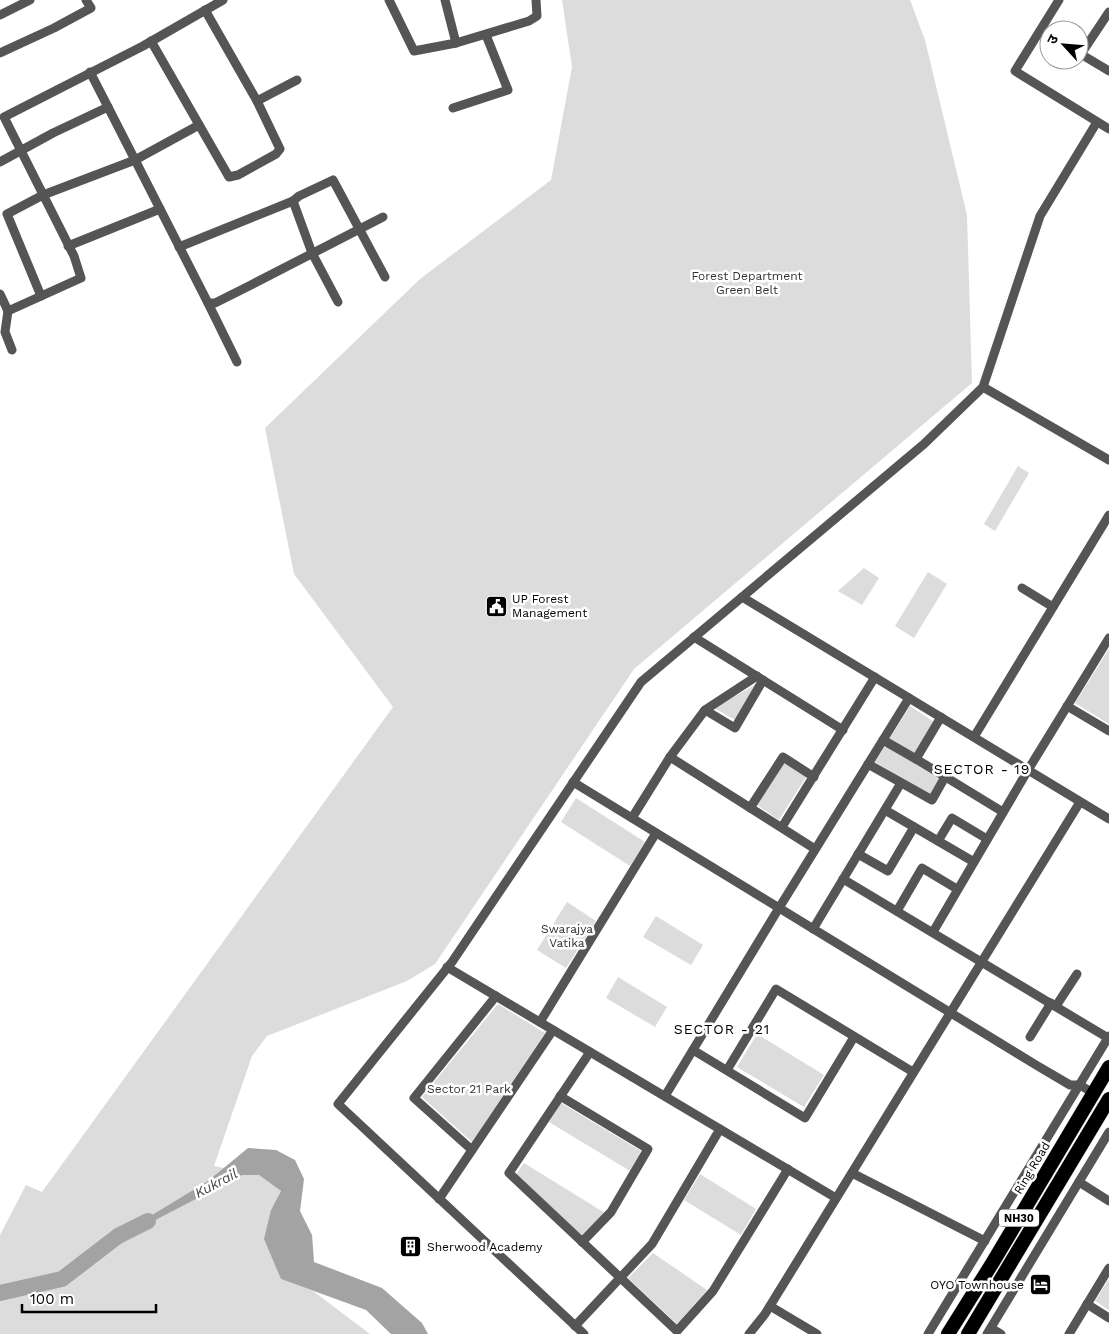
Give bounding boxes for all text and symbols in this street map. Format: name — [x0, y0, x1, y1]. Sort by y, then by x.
north arrow — [1039, 20, 1089, 70]
text: उ — [1043, 31, 1062, 46]
park label: Forest Department Green Belt — [691, 269, 803, 297]
place label: UP Forest Management — [512, 592, 587, 620]
public building icon: UP Forest Management — [484, 594, 508, 618]
district label: SECTOR - 19 — [934, 761, 1030, 777]
park label: Swarajya Vatika — [541, 922, 593, 950]
district label: SECTOR - 21 — [674, 1021, 770, 1037]
park label: Sector 21 Park — [427, 1082, 511, 1096]
street label: Ring Road — [1011, 1139, 1053, 1197]
water label: Kukrail — [192, 1165, 240, 1201]
road number: NH30 — [999, 1210, 1039, 1226]
building icon: Sherwood Academy — [399, 1235, 423, 1259]
place label: Sherwood Academy — [427, 1240, 543, 1254]
hotel icon: OYO Townhouse — [1028, 1273, 1052, 1297]
place label: OYO Townhouse — [930, 1278, 1024, 1292]
scale bar — [22, 1282, 156, 1314]
text: 100 m — [30, 1290, 74, 1308]

